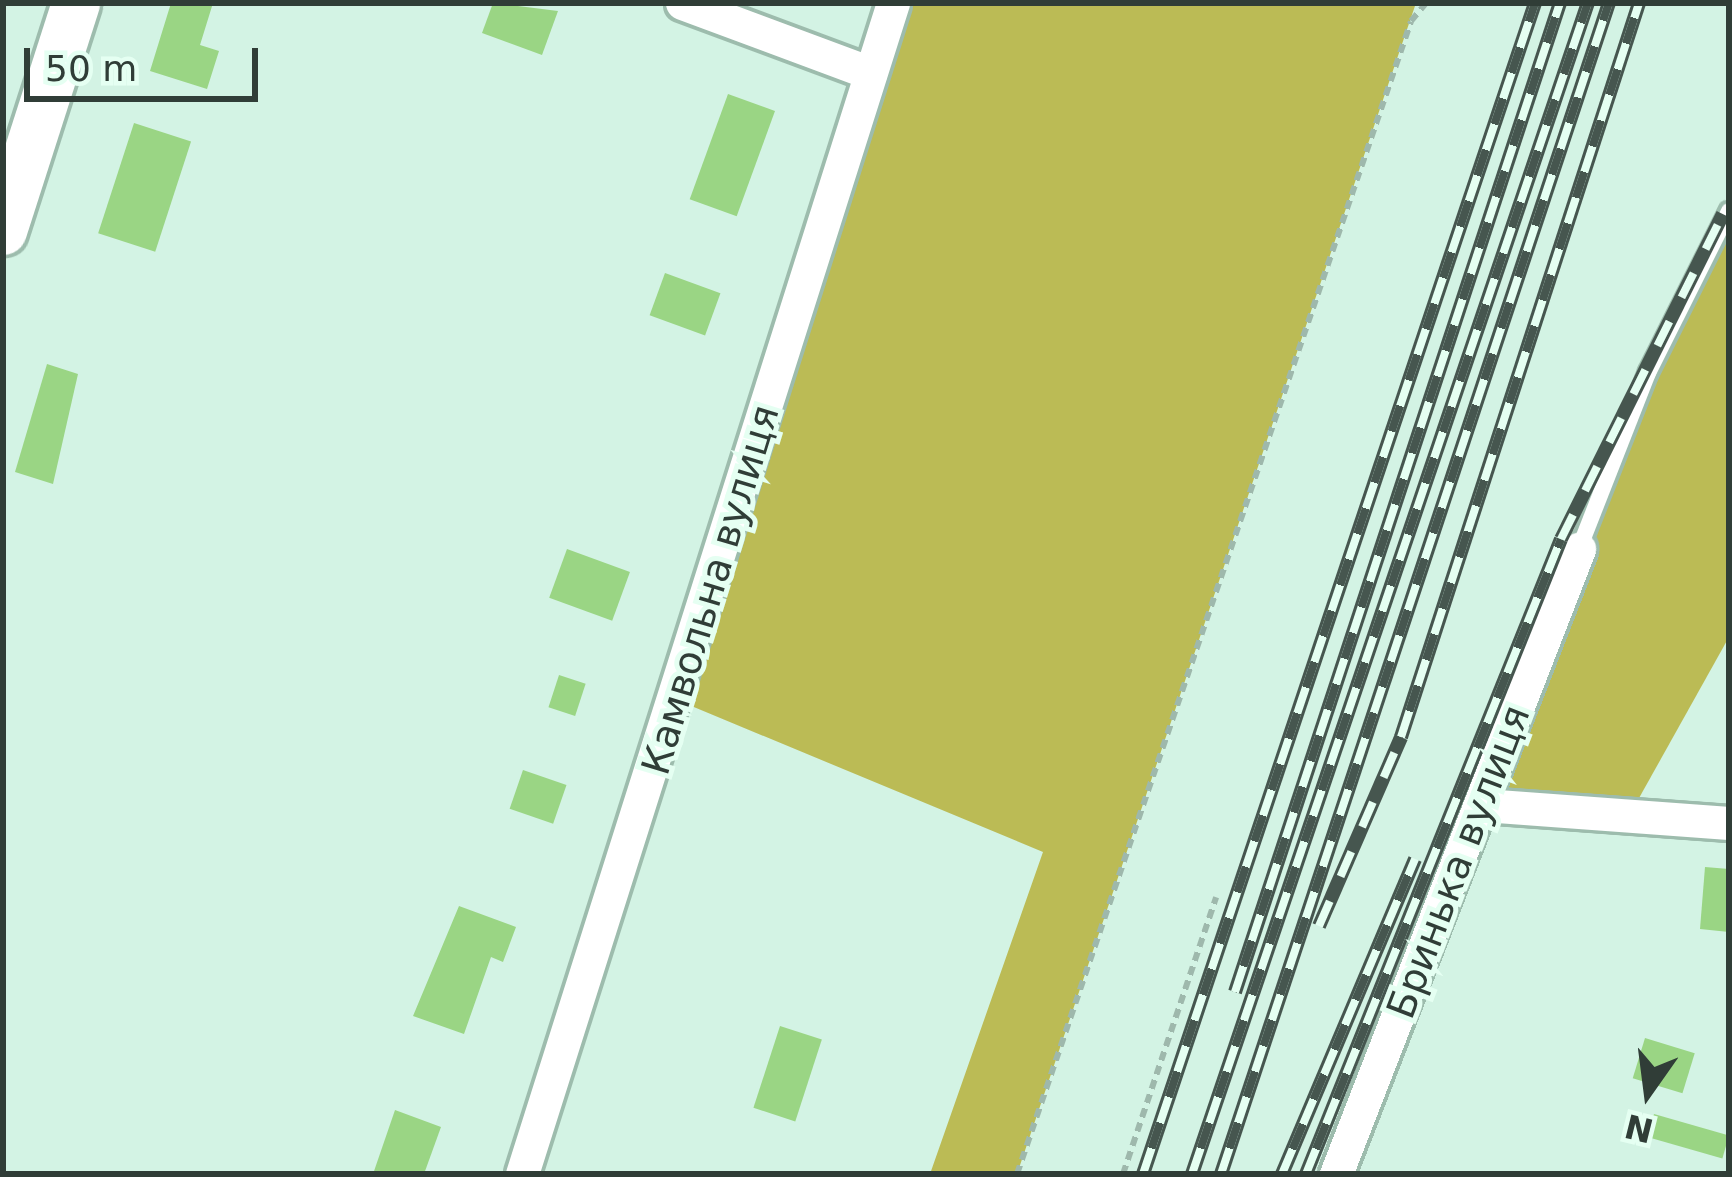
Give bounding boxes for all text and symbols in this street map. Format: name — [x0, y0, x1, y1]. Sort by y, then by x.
scale bar — [30, 24, 264, 98]
text: 50 m — [45, 48, 137, 89]
street label: Камвольна вулиця — [633, 400, 789, 780]
street label: Бринька вулиця — [1378, 699, 1540, 1025]
north arrow — [1588, 1033, 1708, 1153]
text: N — [1621, 1106, 1657, 1151]

